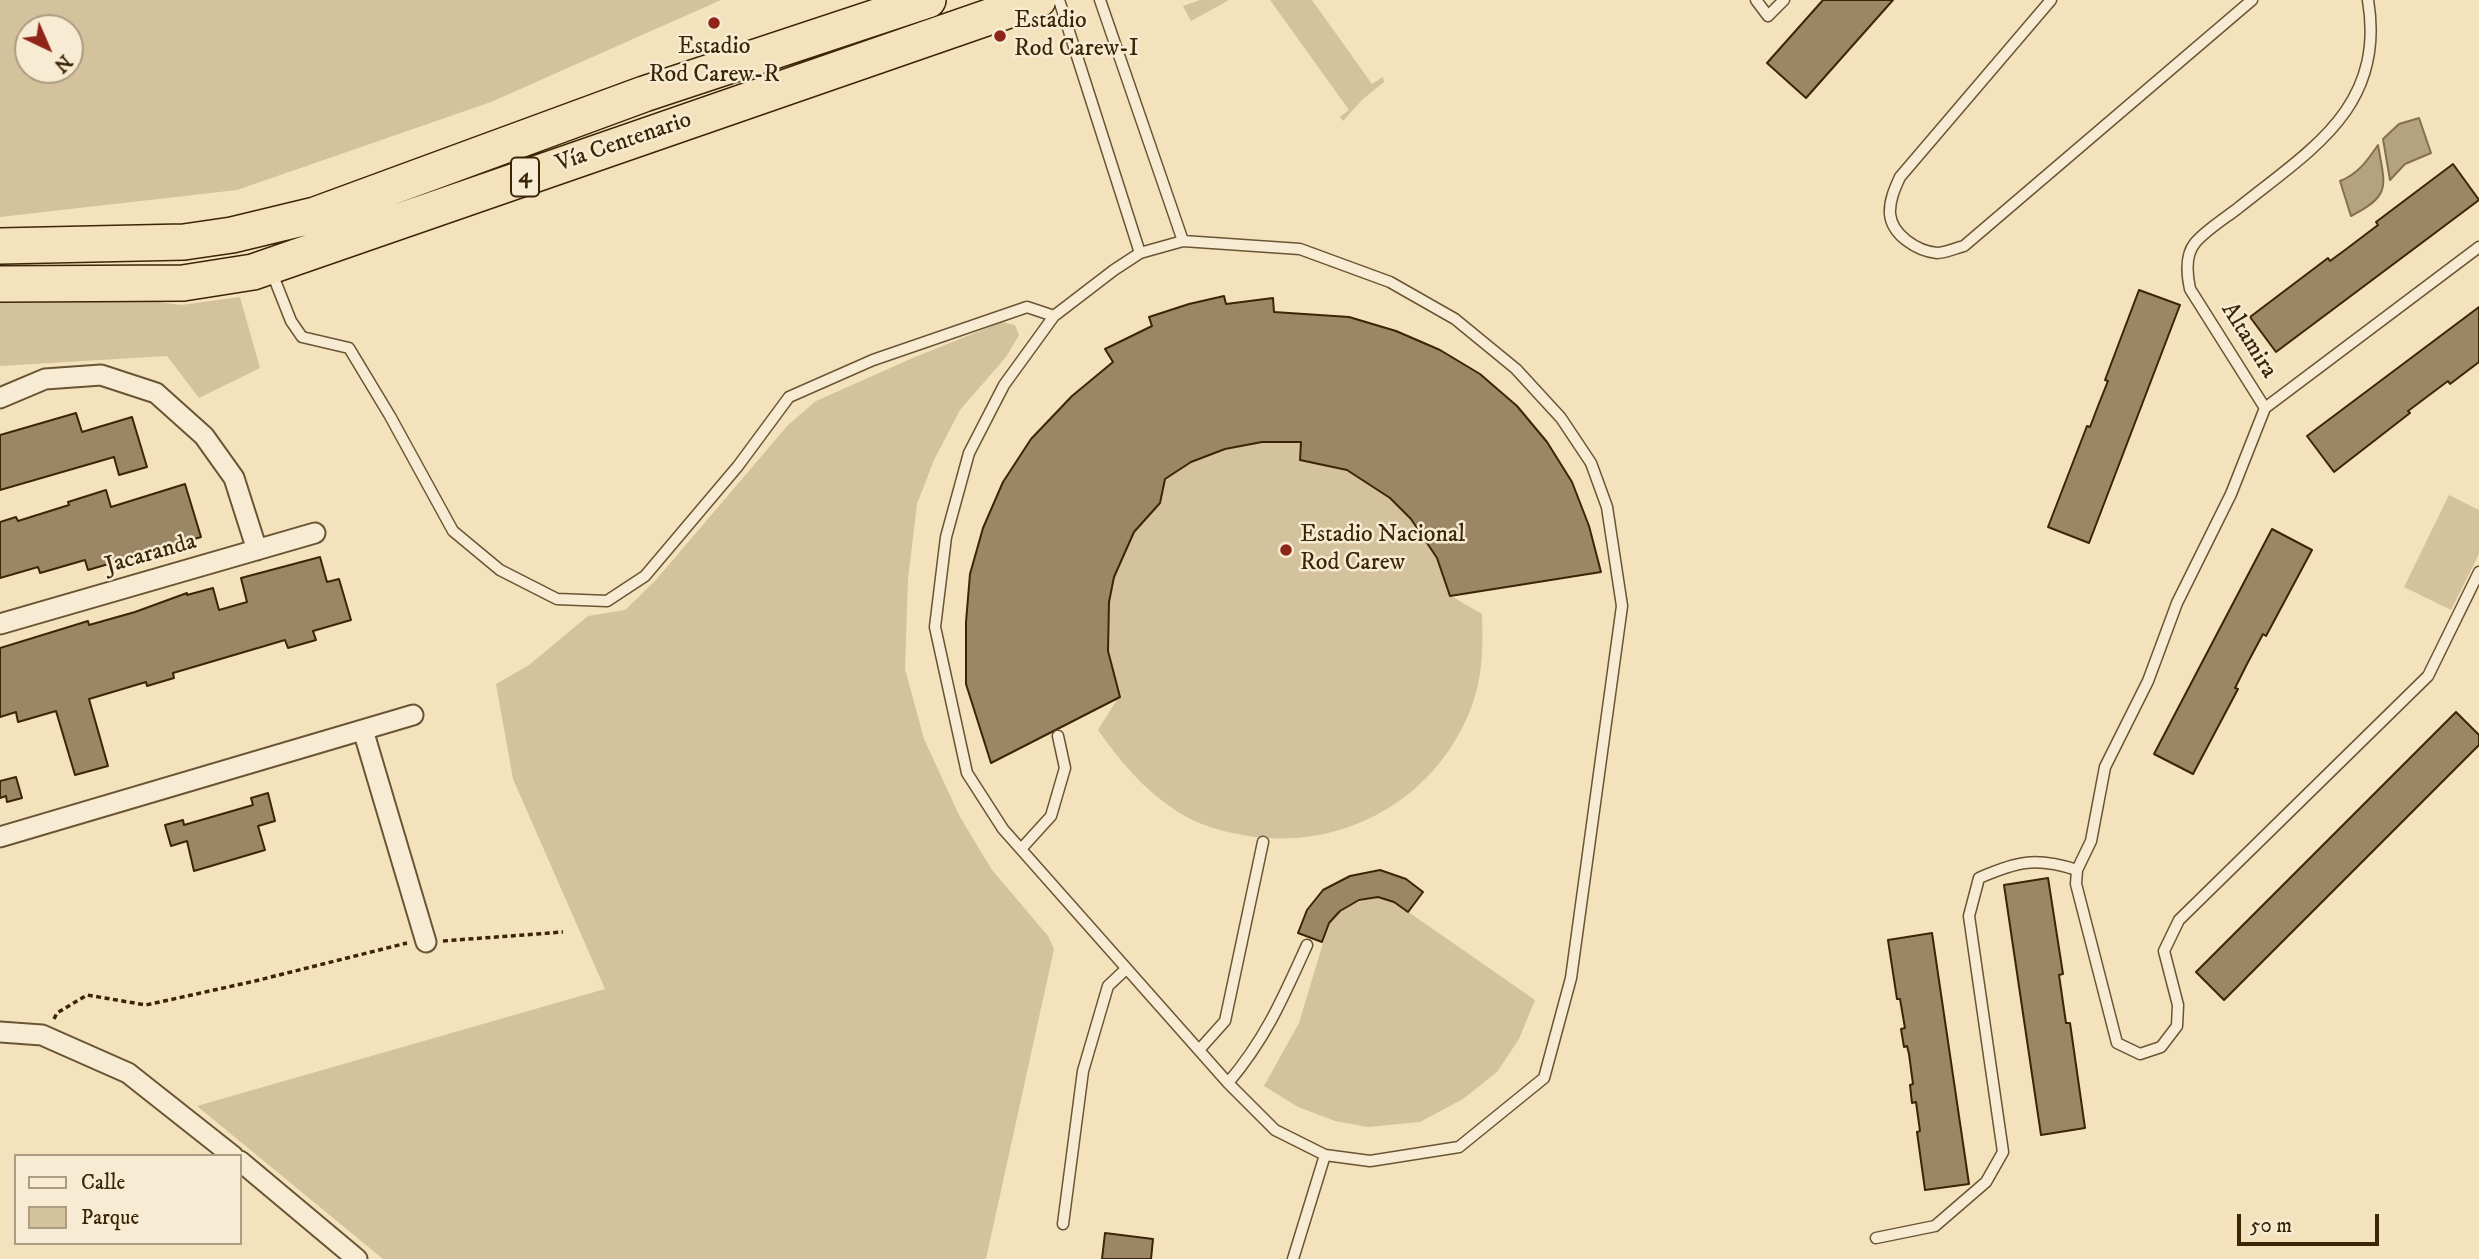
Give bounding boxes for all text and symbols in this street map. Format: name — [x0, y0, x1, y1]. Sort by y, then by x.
place label: Estadio Rod Carew-I — [1014, 8, 1139, 64]
north arrow — [14, 14, 84, 84]
marker: Estadio Rod Carew-R — [706, 15, 722, 31]
marker: Estadio Rod Carew-I — [992, 28, 1008, 44]
place label: Estadio Rod Carew-R — [649, 34, 779, 90]
text: N — [49, 49, 76, 77]
street label: Vía Centenario — [552, 106, 696, 180]
road number: 4 — [511, 158, 539, 196]
street label: Altamira — [2214, 298, 2282, 384]
place label: Estadio Nacional Rod Carew — [1300, 522, 1465, 578]
street label: Jacaranda — [102, 528, 200, 582]
marker: Estadio Nacional Rod Carew — [1278, 542, 1294, 558]
legend — [14, 1154, 242, 1245]
text: Calle — [81, 1170, 125, 1196]
scale bar — [2241, 1200, 2383, 1244]
text: Parque — [81, 1205, 139, 1231]
text: 50 m — [2250, 1213, 2292, 1239]

